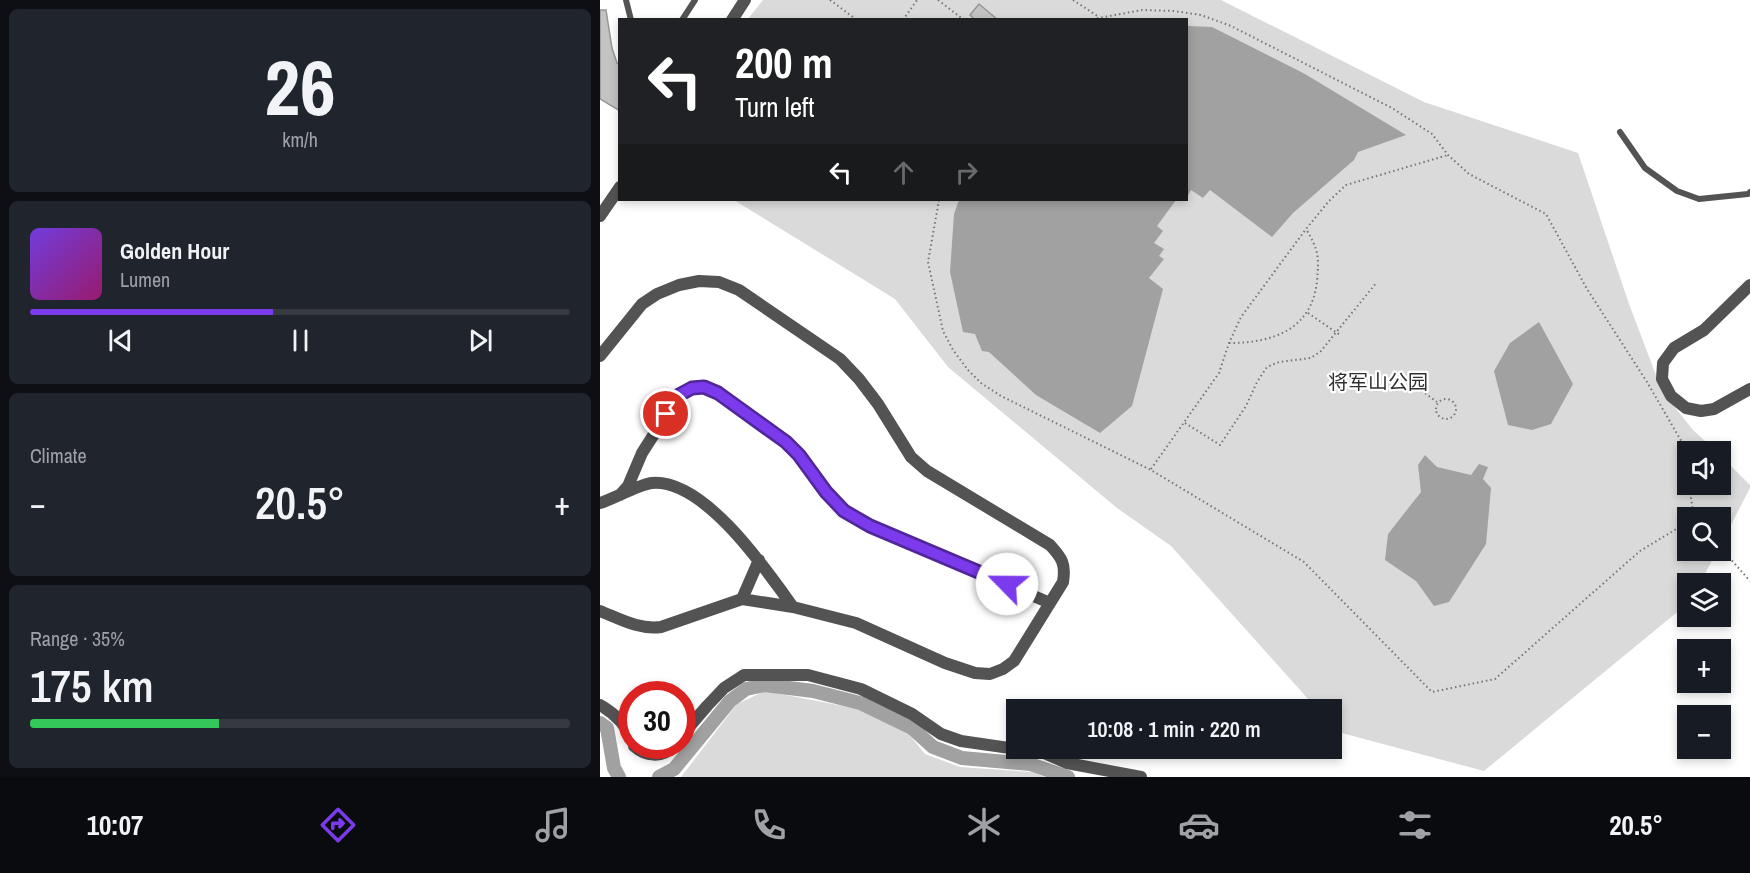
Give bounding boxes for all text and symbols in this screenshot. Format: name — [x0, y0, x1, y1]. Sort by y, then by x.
text: 26 — [264, 34, 336, 139]
text: 200 m — [735, 35, 833, 91]
icon: left — [636, 42, 714, 120]
text: Turn left — [735, 89, 814, 125]
text: km/h — [282, 126, 318, 153]
icon: left — [824, 156, 857, 189]
icon: ahead — [887, 156, 920, 189]
icon: right — [950, 156, 983, 189]
text: Golden Hour — [120, 236, 229, 266]
text: Lumen — [120, 266, 170, 293]
icon: previous — [104, 324, 137, 357]
icon: pause — [284, 324, 317, 357]
icon: next — [464, 324, 497, 357]
park label: 将军山公园 — [1328, 368, 1428, 395]
pin — [640, 388, 691, 439]
icon: arrive — [649, 397, 682, 430]
map controls — [1677, 441, 1731, 759]
button: sound — [1677, 441, 1731, 495]
text: Climate — [30, 442, 87, 469]
text: 20.5° — [255, 472, 345, 533]
text: − — [30, 481, 46, 525]
text: + — [554, 481, 570, 525]
button: search — [1677, 507, 1731, 561]
position arrow — [975, 552, 1039, 616]
button: layers — [1677, 573, 1731, 627]
text: Range · 35% — [30, 625, 125, 652]
button: + — [1677, 639, 1731, 693]
text: 175 km — [30, 655, 154, 716]
speed limit sign: 30 — [618, 681, 696, 759]
button: − — [1677, 705, 1731, 759]
text: 10:08 · 1 min · 220 m — [1087, 714, 1261, 744]
icon: directions — [317, 804, 359, 846]
icon: music — [532, 804, 574, 846]
icon: phone — [748, 804, 790, 846]
icon: climate — [963, 804, 1005, 846]
icon: car — [1178, 804, 1220, 846]
icon: filters — [1394, 804, 1436, 846]
text: 10:07 — [87, 807, 143, 843]
text: 20.5° — [1609, 807, 1663, 843]

